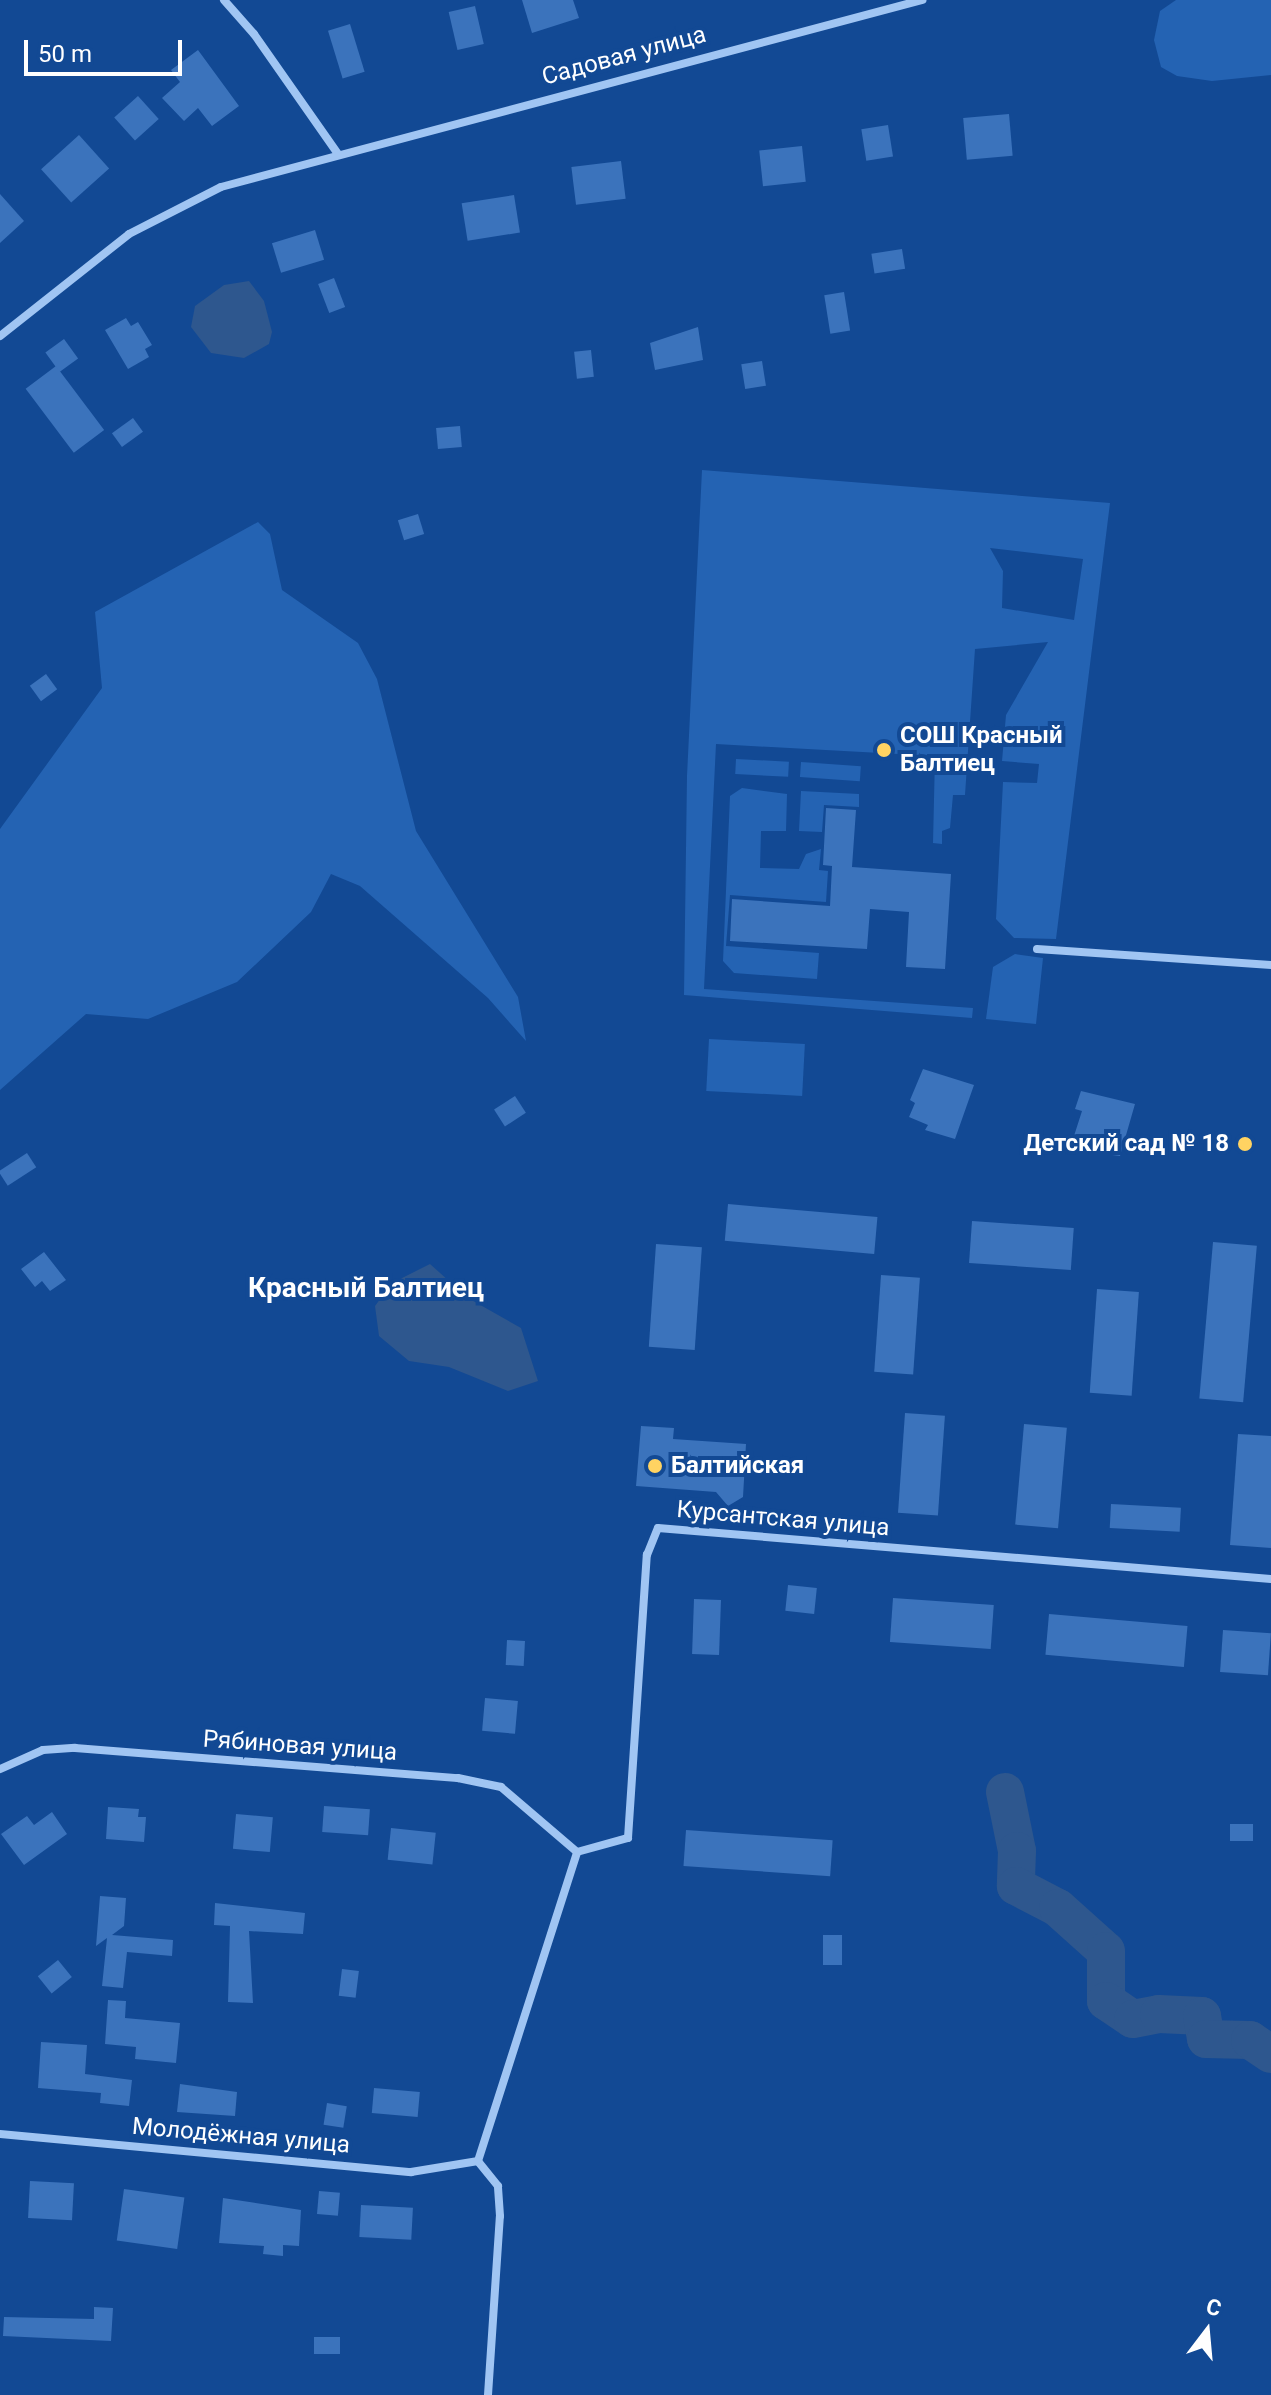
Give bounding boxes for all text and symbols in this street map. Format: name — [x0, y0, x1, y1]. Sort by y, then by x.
street label: Садовая улица — [539, 20, 709, 92]
scale bar — [28, 24, 186, 74]
text: 50 m — [38, 40, 92, 68]
place label: СОШ Красный Балтиец — [900, 722, 1063, 778]
marker: СОШ Красный Балтиец — [875, 741, 893, 759]
place label: Детский сад № 18 — [1023, 1130, 1229, 1158]
marker: Детский сад № 18 — [1236, 1135, 1254, 1153]
district label: Красный Балтиец — [248, 1271, 484, 1305]
place label: Балтийская — [671, 1452, 804, 1480]
marker: Балтийская — [646, 1457, 664, 1475]
street label: Курсантская улица — [675, 1495, 891, 1543]
street label: Рябиновая улица — [202, 1725, 398, 1767]
street label: Молодёжная улица — [131, 2112, 351, 2160]
north arrow — [1167, 2291, 1247, 2371]
text: С — [1203, 2293, 1224, 2321]

